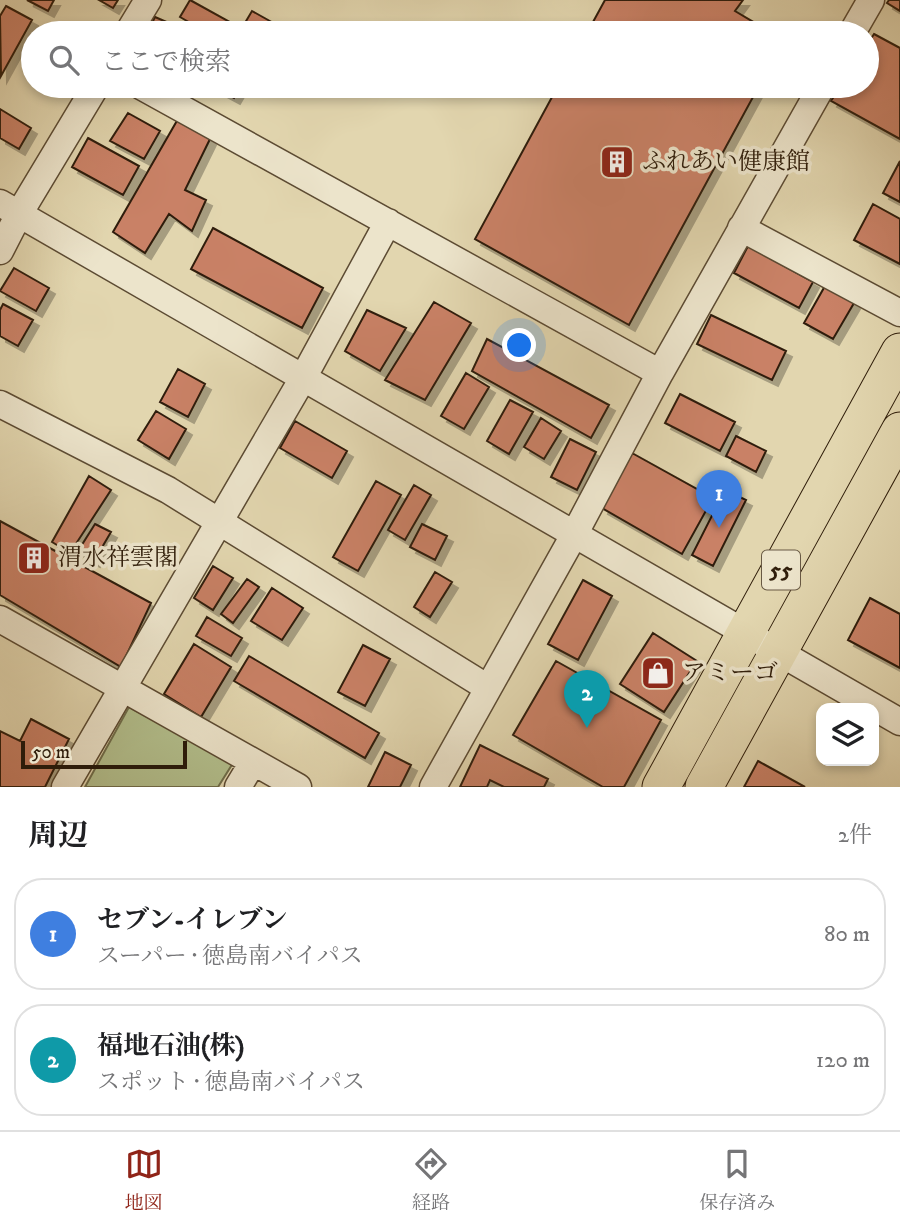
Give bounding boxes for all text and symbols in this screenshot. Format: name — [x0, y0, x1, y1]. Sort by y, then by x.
search box — [21, 21, 879, 98]
icon: search — [45, 41, 83, 79]
text: ここで検索 — [101, 46, 231, 79]
building icon: ふれあい健康館 — [598, 143, 636, 181]
place label: ふれあい健康館 — [642, 147, 810, 177]
your location — [502, 328, 536, 362]
pin: 1 — [696, 470, 742, 528]
building icon: 渭水祥雲閣 — [15, 539, 53, 577]
place label: 渭水祥雲閣 — [58, 543, 178, 573]
road number: 55 — [762, 550, 800, 590]
shop icon: アミーゴ — [639, 654, 677, 692]
place label: アミーゴ — [682, 658, 778, 688]
pin: 2 — [564, 670, 610, 728]
map controls — [816, 703, 879, 766]
button: layers — [816, 703, 879, 766]
scale bar — [21, 738, 187, 770]
text: 50 m — [32, 741, 70, 764]
text: 周辺 — [28, 818, 88, 855]
text: 2件 — [838, 821, 872, 850]
text: セブン-イレブン — [97, 904, 287, 937]
text: 1 — [49, 920, 57, 949]
text: 80 m — [824, 920, 870, 949]
text: スーパー · 徳島南バイパス — [97, 942, 363, 971]
text: 福地石油(株) — [97, 1030, 244, 1063]
text: 2 — [47, 1046, 59, 1075]
text: 120 m — [816, 1046, 870, 1075]
text: スポット · 徳島南バイパス — [97, 1068, 365, 1097]
tab: 地図 — [125, 1145, 163, 1215]
tab: 経路 — [412, 1145, 450, 1215]
tab: 保存済み — [699, 1145, 775, 1215]

